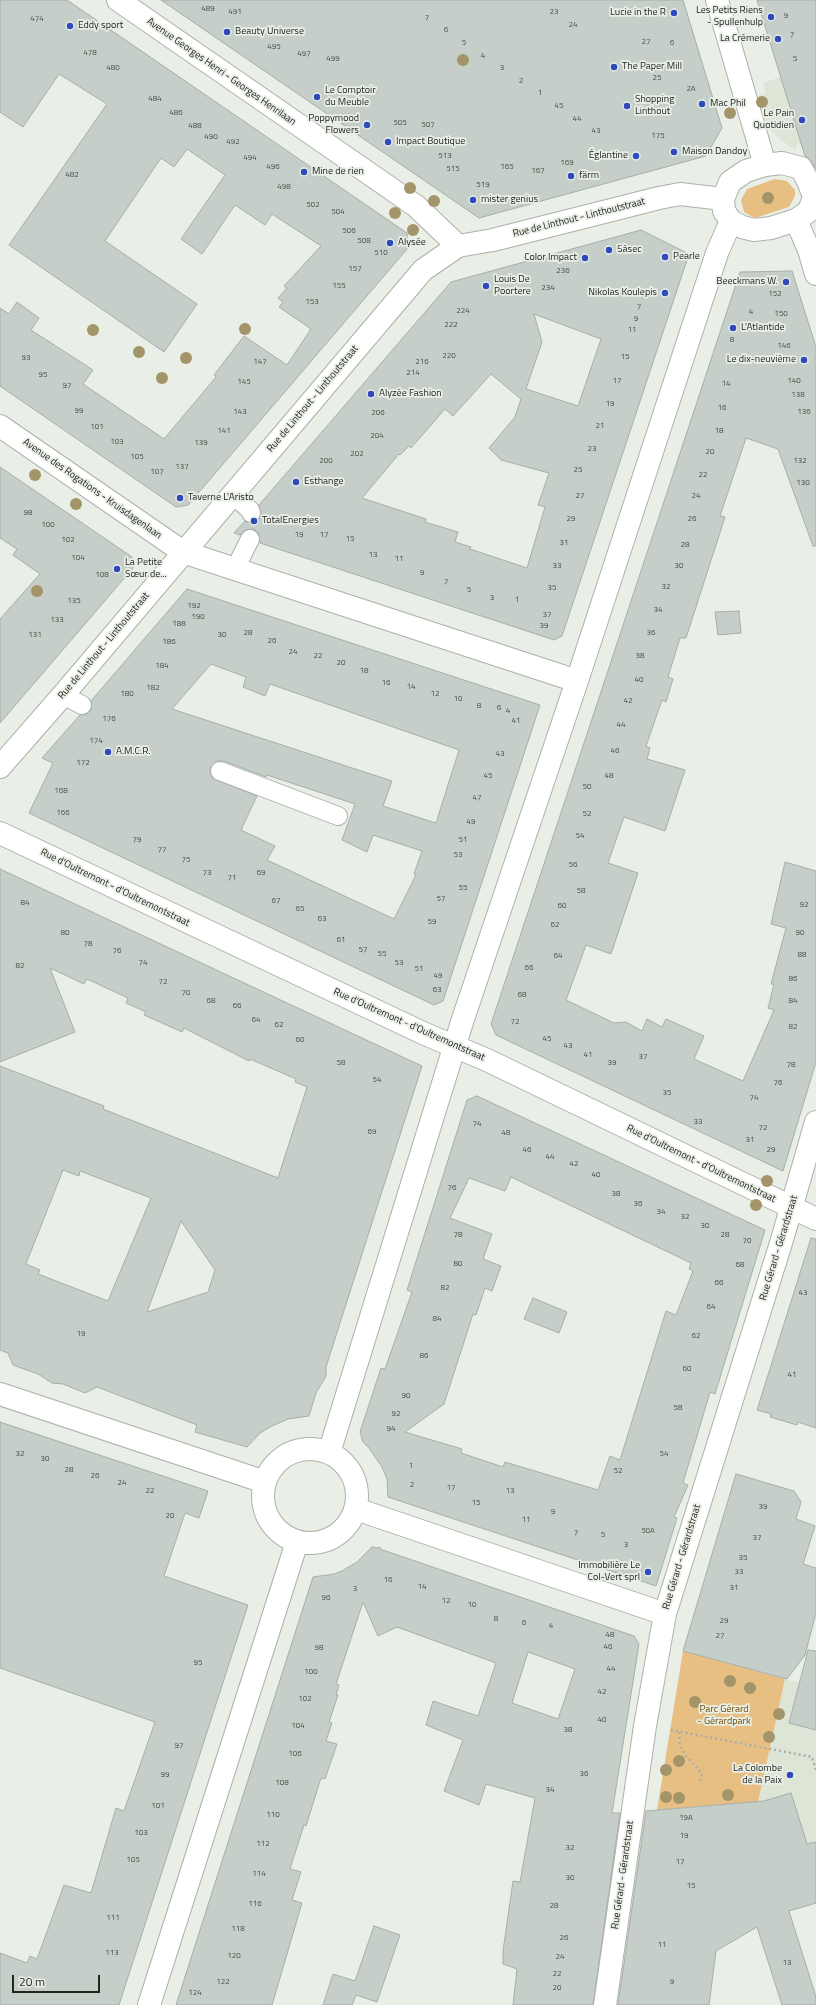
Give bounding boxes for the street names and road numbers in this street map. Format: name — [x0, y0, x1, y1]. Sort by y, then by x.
street label: Avenue Georges Henri - Georges Henrilaan — [144, 16, 298, 128]
street label: Rue de Linthout - Linthoutstraat — [512, 196, 646, 240]
street label: Rue de Linthout - Linthoutstraat — [265, 343, 361, 455]
street label: Avenue des Rogations - Kruisdagenlaan — [20, 436, 164, 542]
street label: Rue de Linthout - Linthoutstraat — [56, 590, 152, 702]
street label: Rue d'Oultremont - d'Oultremontstraat — [38, 847, 192, 929]
street label: Rue d'Oultremont - d'Oultremontstraat — [331, 986, 487, 1064]
street label: Rue d'Oultremont - d'Oultremontstraat — [624, 1123, 778, 1205]
street label: Rue Gérard - Gérardstraat — [757, 1194, 801, 1302]
street label: Rue Gérard - Gérardstraat — [660, 1503, 704, 1611]
street label: Rue Gérard - Gérardstraat — [609, 1820, 637, 1930]

